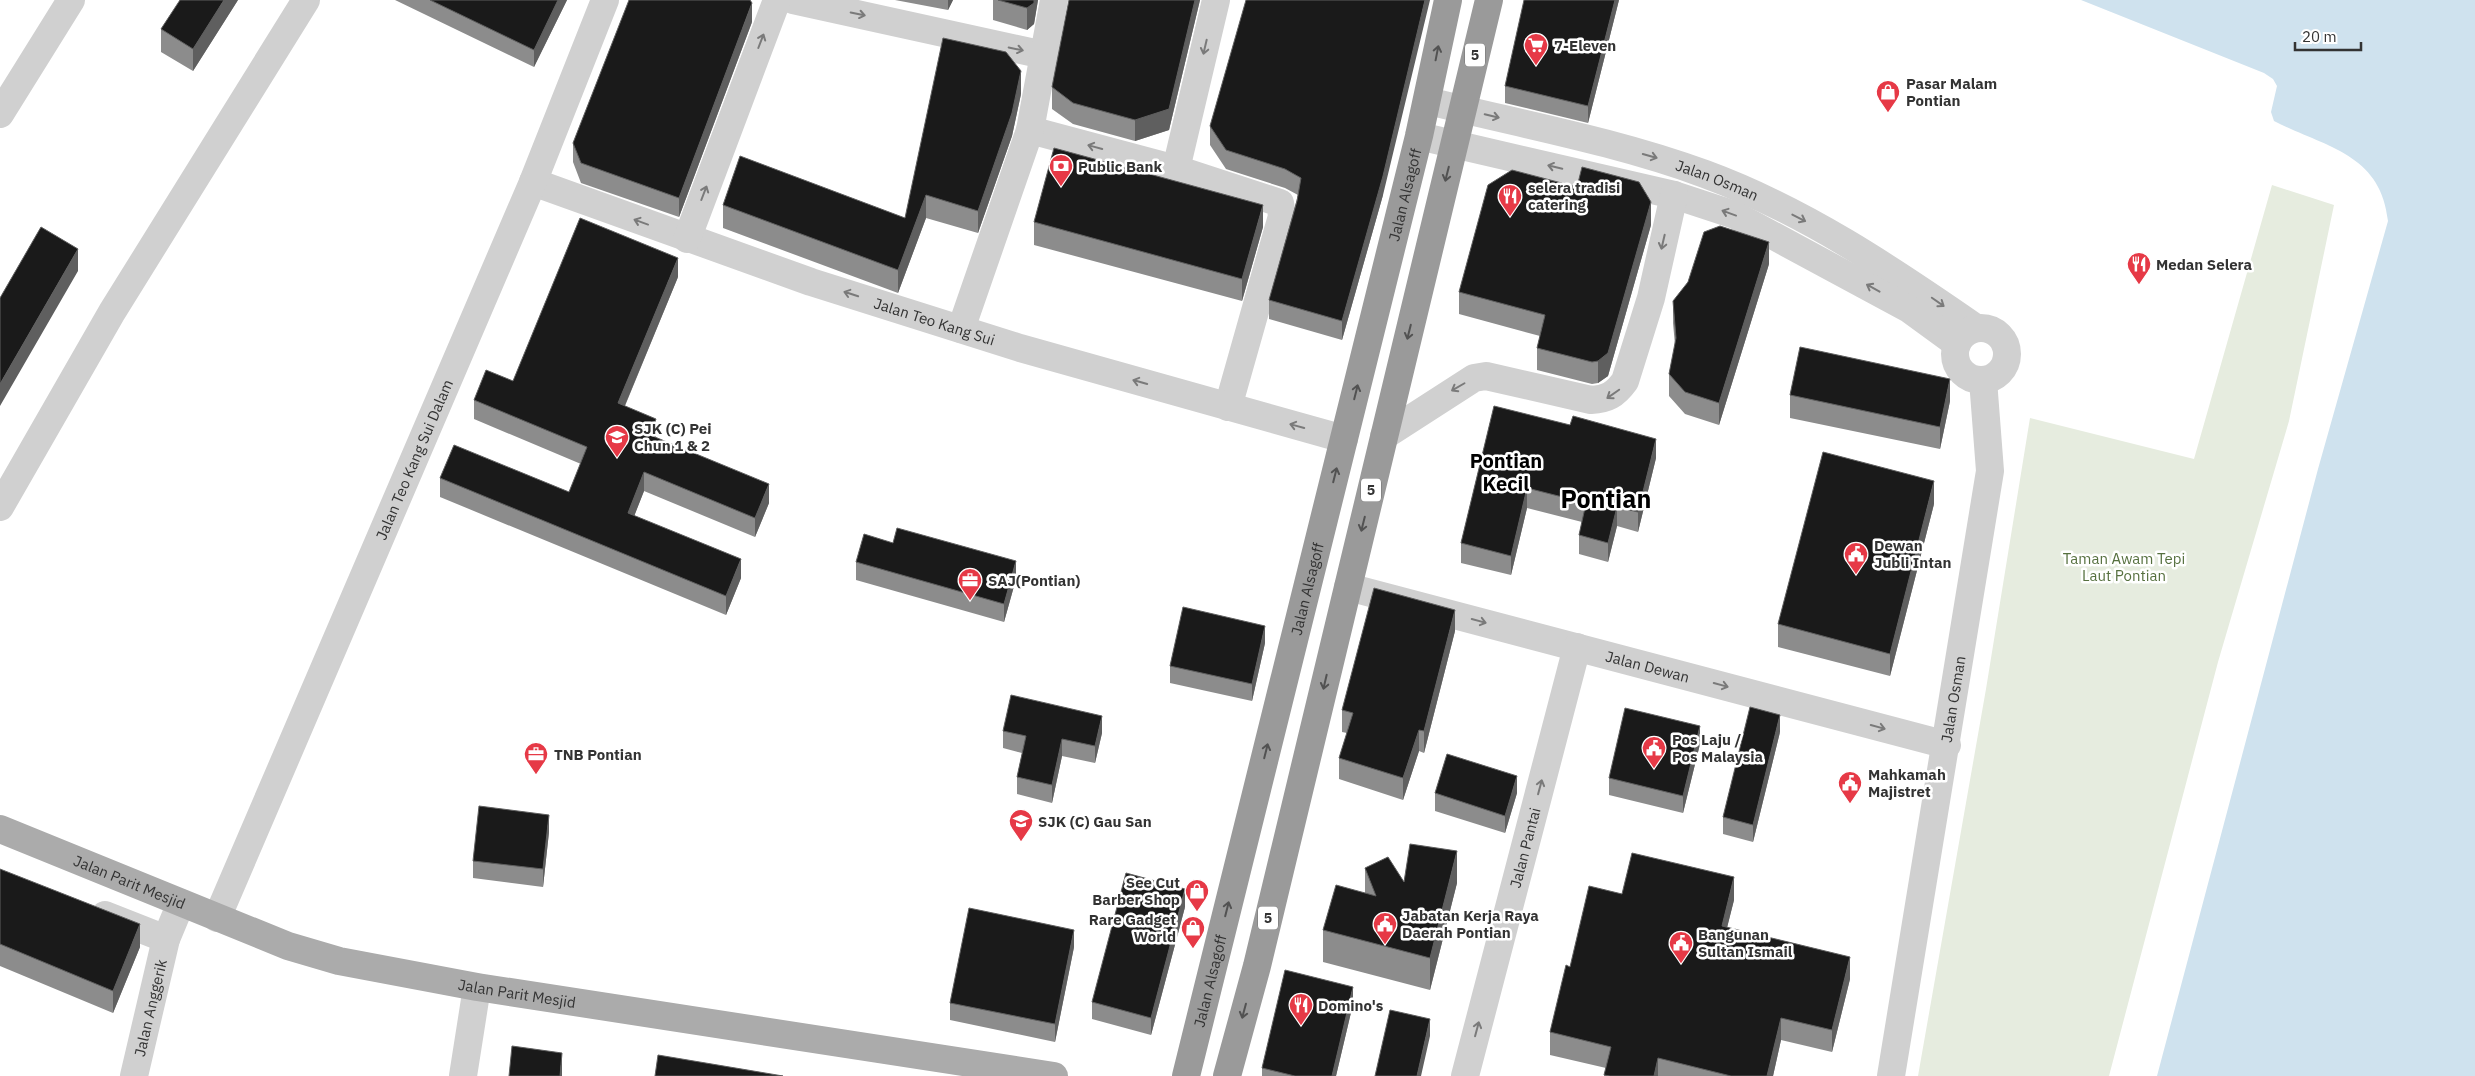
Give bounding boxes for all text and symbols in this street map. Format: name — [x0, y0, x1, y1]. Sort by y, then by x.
one-way arrow — [849, 10, 865, 19]
scale bar — [2295, 20, 2361, 52]
text: 20 m — [2302, 27, 2337, 46]
supermarket icon: 7-Eleven — [1523, 32, 1549, 66]
one-way arrow — [757, 34, 767, 49]
place label: 7-Eleven — [1554, 36, 1616, 55]
one-way arrow — [1200, 39, 1209, 55]
road number: 5 — [1465, 44, 1485, 66]
one-way arrow — [1008, 45, 1024, 54]
one-way arrow — [1433, 45, 1443, 61]
place label: Pasar Malam Pontian — [1906, 74, 1997, 110]
shop icon: Pasar Malam Pontian — [1875, 79, 1901, 113]
one-way arrow — [1484, 112, 1500, 121]
one-way arrow — [1087, 142, 1103, 152]
street label: Jalan Alsagoff — [1384, 146, 1425, 243]
one-way arrow — [1641, 151, 1657, 161]
bank icon: Public Bank — [1048, 153, 1074, 187]
street label: Jalan Osman — [1673, 155, 1762, 205]
place label: Public Bank — [1078, 157, 1163, 176]
one-way arrow — [1547, 162, 1563, 172]
one-way arrow — [1442, 165, 1451, 181]
place label: selera tradisi catering — [1528, 178, 1620, 214]
restaurant icon: selera tradisi catering — [1497, 183, 1523, 217]
one-way arrow — [700, 186, 709, 201]
one-way arrow — [1722, 208, 1737, 217]
one-way arrow — [1792, 213, 1807, 223]
one-way arrow — [634, 217, 649, 226]
one-way arrow — [1658, 234, 1667, 250]
restaurant icon: Medan Selera — [2126, 251, 2152, 285]
place label: Medan Selera — [2156, 255, 2252, 274]
one-way arrow — [1865, 283, 1880, 293]
one-way arrow — [843, 289, 859, 299]
street label: Jalan Teo Kang Sui — [872, 293, 997, 349]
one-way arrow — [1931, 297, 1945, 307]
one-way arrow — [1404, 323, 1413, 339]
street label: Jalan Teo Kang Sui Dalam — [371, 376, 457, 543]
one-way arrow — [1133, 377, 1149, 387]
one-way arrow — [1451, 383, 1465, 393]
one-way arrow — [1352, 384, 1361, 400]
one-way arrow — [1606, 389, 1620, 399]
place label: SJK (C) Pei Chun 1 & 2 — [634, 419, 711, 455]
one-way arrow — [1289, 421, 1305, 431]
school or university icon: SJK (C) Pei Chun 1 & 2 — [604, 424, 630, 458]
district label: Pontian Kecil — [1470, 447, 1542, 497]
one-way arrow — [1331, 467, 1340, 483]
road number: 5 — [1361, 478, 1381, 502]
district label: Pontian — [1561, 482, 1651, 515]
one-way arrow — [1358, 515, 1367, 531]
place label: Dewan Jubli Intan — [1874, 536, 1951, 572]
street label: Jalan Alsagoff — [1286, 540, 1327, 637]
public building icon: Dewan Jubli Intan — [1843, 541, 1869, 575]
park label: Taman Awam Tepi Laut Pontian — [2063, 549, 2185, 585]
office icon: SAJ(Pontian) — [957, 567, 983, 601]
place label: SAJ(Pontian) — [988, 571, 1080, 590]
one-way arrow — [1471, 617, 1487, 627]
street label: Jalan Dewan — [1604, 646, 1692, 686]
street label: Jalan Osman — [1936, 654, 1969, 744]
one-way arrow — [1320, 673, 1329, 689]
one-way arrow — [1712, 681, 1728, 691]
one-way arrow — [1870, 723, 1886, 732]
place label: Pos Laju / Pos Malaysia — [1672, 730, 1764, 766]
public building icon: Pos Laju / Pos Malaysia — [1641, 735, 1667, 769]
office icon: TNB Pontian — [523, 741, 549, 775]
one-way arrow — [1262, 744, 1271, 760]
place label: TNB Pontian — [554, 745, 642, 764]
place label: Mahkamah Majistret — [1868, 765, 1946, 801]
public building icon: Mahkamah Majistret — [1837, 770, 1863, 804]
one-way arrow — [1536, 779, 1546, 795]
street label: Jalan Pantai — [1505, 805, 1544, 890]
school or university icon: SJK (C) Gau San — [1008, 808, 1034, 842]
place label: SJK (C) Gau San — [1038, 812, 1152, 831]
street label: Jalan Parit Mesjid — [71, 851, 188, 913]
place label: See Cut Barber Shop — [1092, 873, 1180, 909]
shop icon: See Cut Barber Shop — [1184, 878, 1210, 912]
one-way arrow — [1223, 902, 1232, 918]
road number: 5 — [1258, 906, 1278, 930]
place label: Jabatan Kerja Raya Daerah Pontian — [1402, 906, 1539, 942]
place label: Rare Gadget World — [1089, 910, 1176, 946]
public building icon: Jabatan Kerja Raya Daerah Pontian — [1372, 911, 1398, 945]
shop icon: Rare Gadget World — [1180, 915, 1206, 949]
place label: Bangunan Sultan Ismail — [1698, 925, 1793, 961]
public building icon: Bangunan Sultan Ismail — [1668, 930, 1694, 964]
street label: Jalan Alsagoff — [1189, 932, 1230, 1029]
street label: Jalan Anggerik — [129, 957, 170, 1058]
street label: Jalan Parit Mesjid — [457, 974, 577, 1012]
restaurant icon: Domino's — [1288, 992, 1314, 1026]
place label: Domino's — [1318, 996, 1384, 1015]
one-way arrow — [1239, 1003, 1248, 1019]
one-way arrow — [1473, 1021, 1483, 1037]

